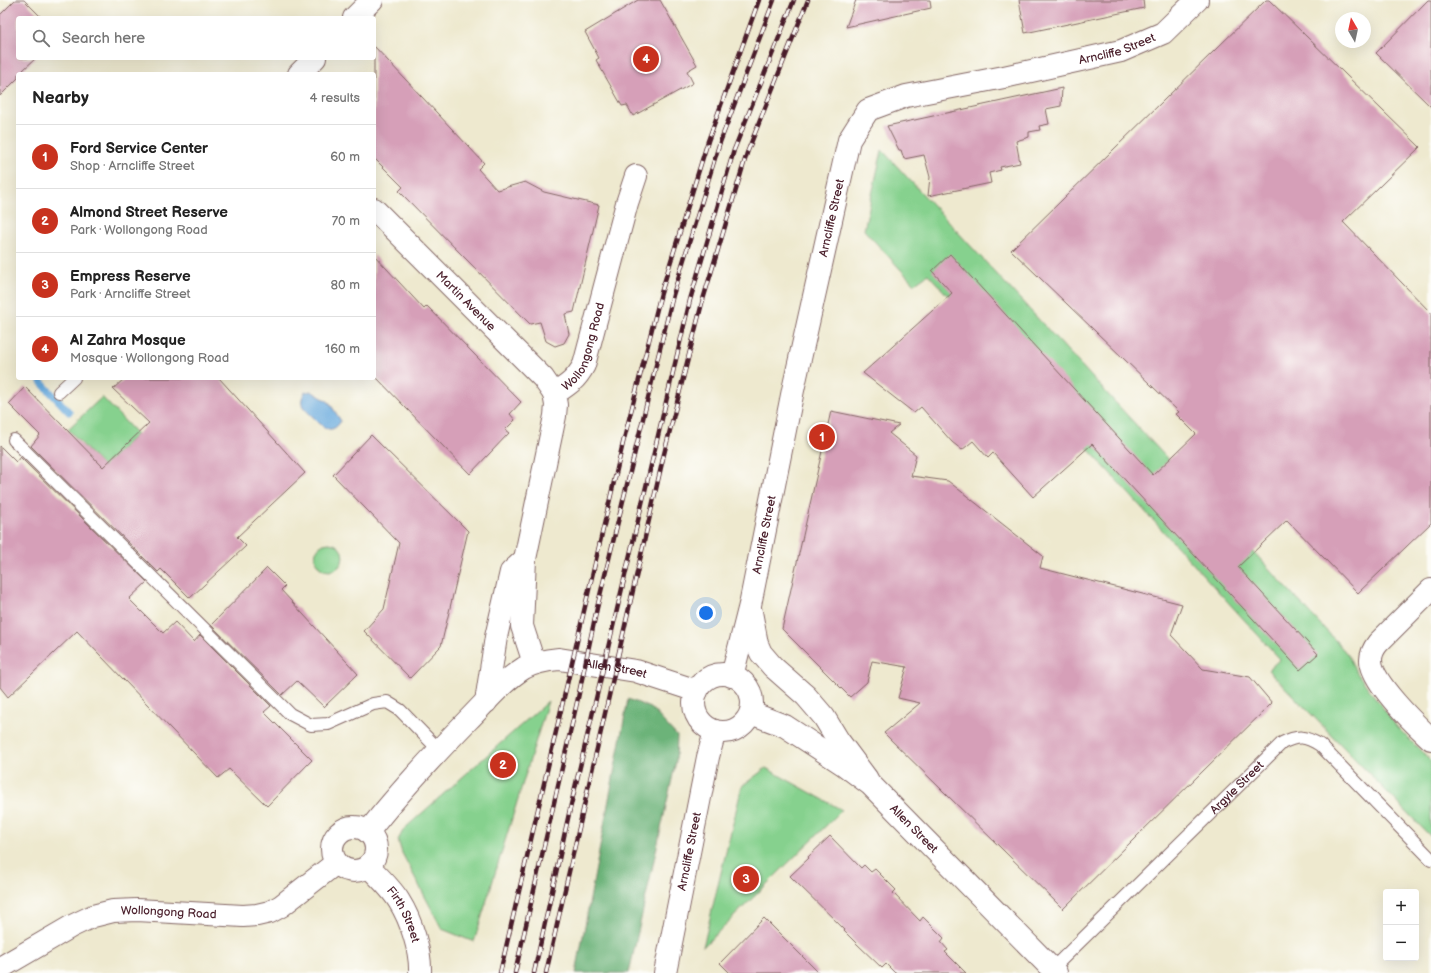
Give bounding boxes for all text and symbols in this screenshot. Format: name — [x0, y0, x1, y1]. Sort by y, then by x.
north arrow — [1335, 12, 1371, 48]
search box — [16, 16, 376, 60]
icon: search — [30, 27, 52, 49]
text: Search here — [62, 29, 145, 48]
street label: Arncliffe Street — [1077, 30, 1158, 68]
pin: 4 — [633, 44, 659, 74]
text: Nearby — [32, 88, 89, 108]
text: 4 results — [310, 90, 360, 106]
text: Ford Service Center — [70, 139, 208, 158]
text: 1 — [42, 149, 48, 165]
text: 60 m — [330, 149, 360, 165]
text: Shop · Arncliffe Street — [70, 158, 195, 174]
street label: Arncliffe Street — [816, 177, 848, 258]
text: Almond Street Reserve — [70, 203, 228, 222]
text: 2 — [41, 213, 49, 229]
text: 70 m — [332, 213, 360, 229]
text: Park · Wollongong Road — [70, 222, 208, 238]
text: Empress Reserve — [70, 267, 191, 286]
street label: Martin Avenue — [433, 268, 499, 334]
text: 3 — [41, 277, 49, 293]
text: 80 m — [331, 277, 360, 293]
text: Park · Arncliffe Street — [70, 286, 191, 302]
street label: Wollongong Road — [559, 301, 608, 394]
text: Al Zahra Mosque — [70, 331, 186, 350]
text: 4 — [41, 341, 49, 357]
text: 160 m — [325, 341, 360, 357]
text: Mosque · Wollongong Road — [70, 350, 229, 366]
pin: 1 — [809, 422, 835, 452]
street label: Arncliffe Street — [749, 494, 779, 575]
your location — [696, 603, 716, 623]
street label: Allen Street — [584, 656, 649, 682]
pin: 2 — [490, 750, 516, 780]
street label: Argyle Street — [1207, 758, 1267, 817]
street label: Allen Street — [887, 801, 941, 856]
street label: Arncliffe Street — [674, 811, 704, 892]
pin: 3 — [733, 864, 759, 894]
street label: Firth Street — [384, 883, 423, 944]
map controls — [1383, 889, 1419, 961]
button: + — [1383, 889, 1419, 925]
street label: Wollongong Road — [121, 902, 217, 922]
button: − — [1383, 925, 1419, 961]

